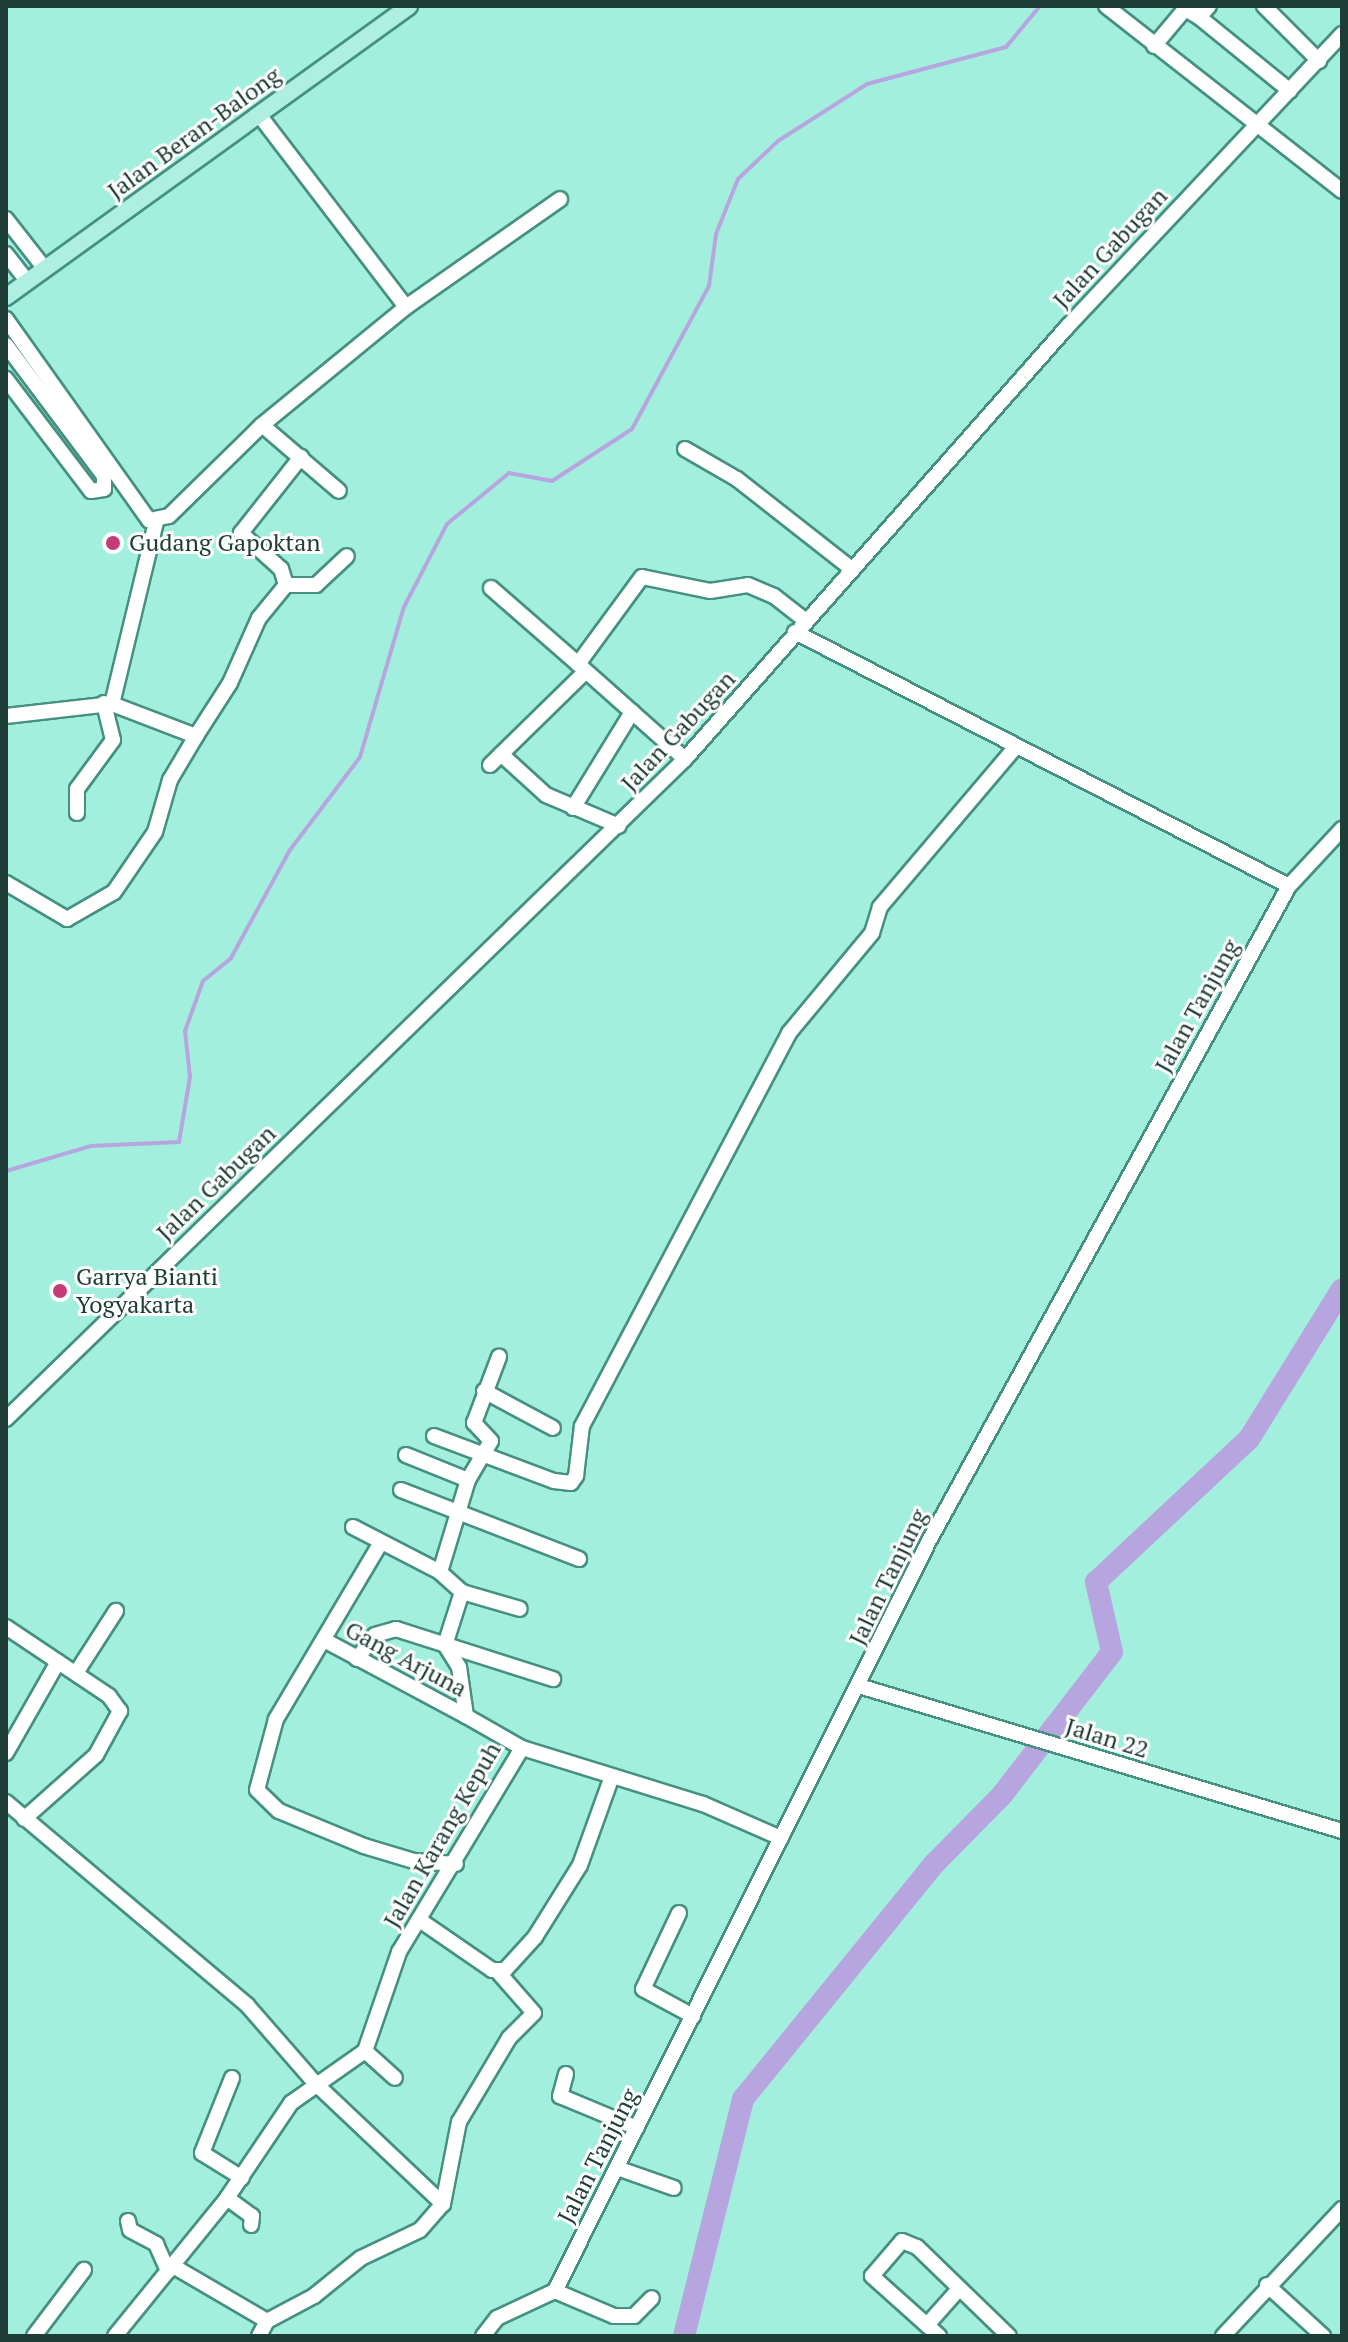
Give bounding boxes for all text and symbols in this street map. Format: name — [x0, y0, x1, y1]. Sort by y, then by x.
street label: Jalan Beran-Balong — [102, 61, 286, 205]
street label: Jalan Gabugan — [1047, 182, 1173, 314]
place label: Gudang Gapoktan — [129, 529, 321, 557]
marker: Gudang Gapoktan — [104, 534, 122, 552]
street label: Jalan Gabugan — [615, 665, 741, 797]
street label: Jalan Tanjung — [1149, 934, 1245, 1078]
street label: Jalan Gabugan — [151, 1119, 281, 1247]
place label: Garrya Bianti Yogyakarta — [76, 1263, 218, 1319]
marker: Garrya Bianti Yogyakarta — [51, 1282, 69, 1300]
street label: Jalan Tanjung — [843, 1504, 933, 1650]
street label: Gang Arjuna — [340, 1615, 472, 1703]
street label: Jalan 22 — [1062, 1712, 1152, 1764]
street label: Jalan Karang Kepuh — [377, 1737, 507, 1933]
street label: Jalan Tanjung — [552, 2084, 644, 2228]

